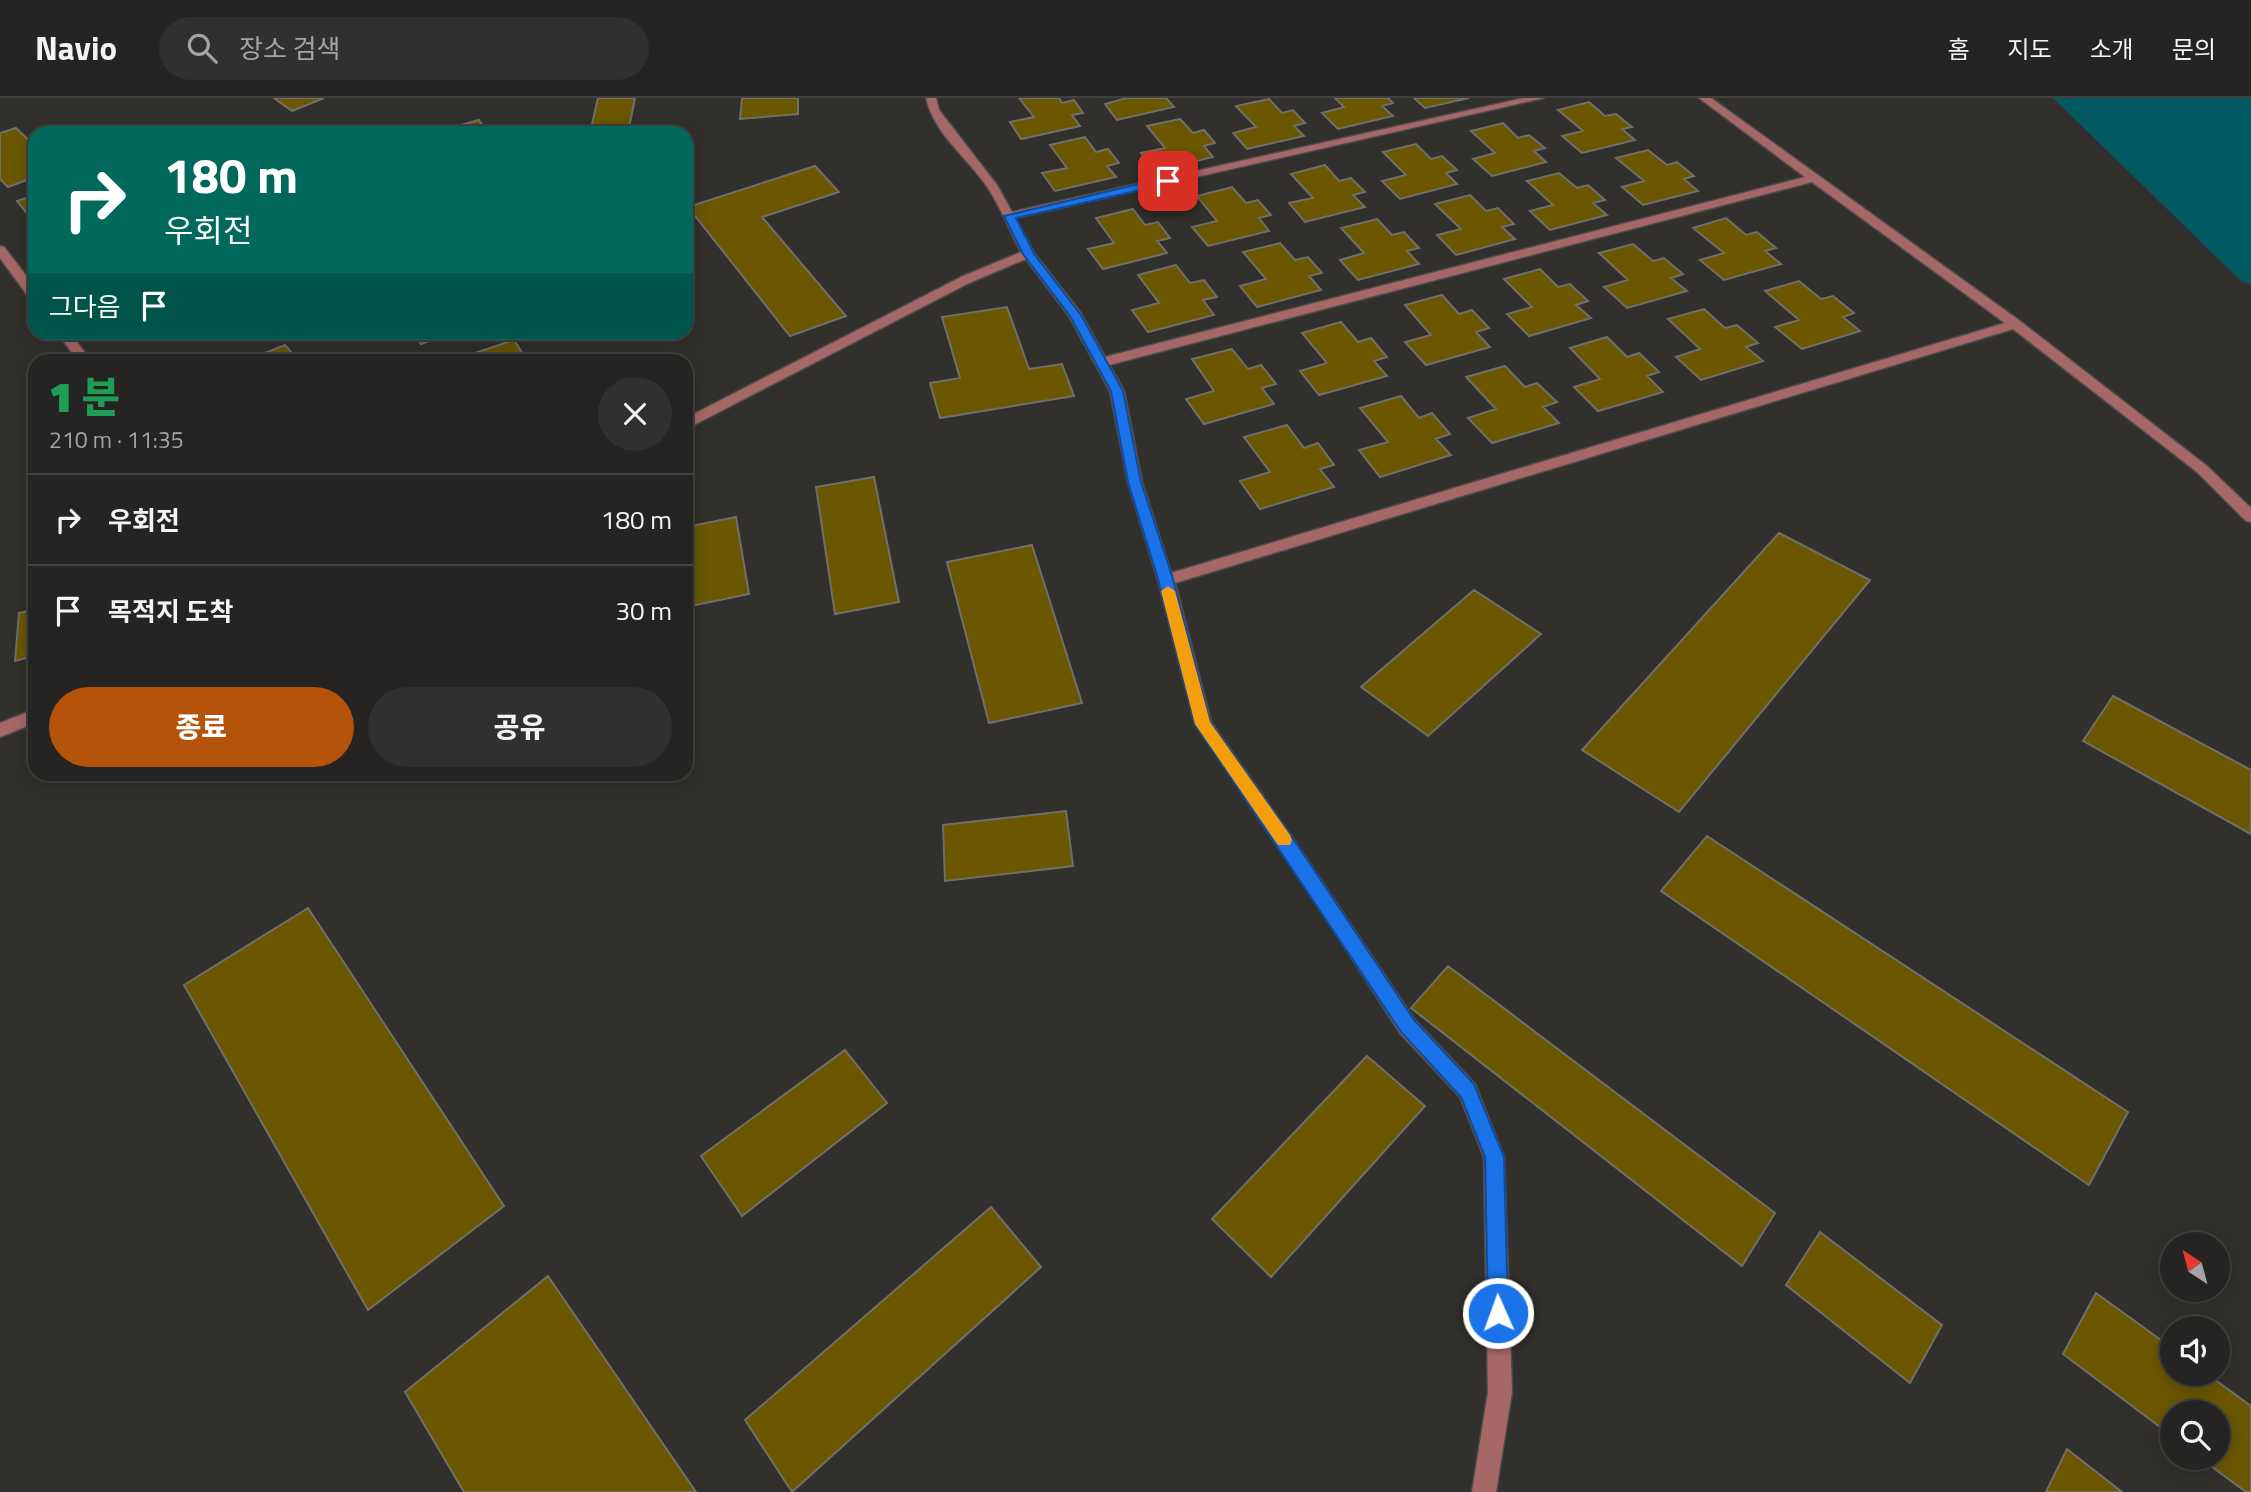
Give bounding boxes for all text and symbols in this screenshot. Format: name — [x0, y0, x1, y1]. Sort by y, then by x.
search box — [159, 17, 649, 80]
text: Navio — [35, 23, 117, 73]
icon: search — [183, 29, 221, 67]
text: 장소 검색 — [239, 29, 340, 68]
text: 홈 — [1947, 31, 1969, 67]
text: 지도 — [2007, 31, 2052, 67]
text: 소개 — [2090, 31, 2134, 67]
text: 문의 — [2172, 31, 2216, 67]
text: 180 m — [164, 137, 298, 212]
pin — [1138, 151, 1198, 211]
icon: right — [49, 154, 140, 245]
icon: arrive — [1149, 162, 1187, 200]
text: 우회전 — [164, 206, 252, 254]
text: 그다음 — [49, 287, 121, 326]
icon: arrive — [135, 287, 173, 325]
text: 1 분 — [49, 364, 120, 428]
button: close — [598, 377, 672, 451]
text: 210 m · 11:35 — [49, 422, 184, 457]
text: 180 m — [601, 500, 672, 539]
icon: right — [49, 501, 87, 539]
text: 우회전 — [108, 501, 180, 540]
text: 30 m — [615, 591, 672, 630]
icon: arrive — [49, 592, 87, 630]
text: 목적지 도착 — [108, 592, 233, 631]
button: 종료 — [49, 687, 354, 767]
button: 공유 — [368, 687, 672, 767]
north arrow — [2160, 1232, 2230, 1302]
map controls — [2160, 1232, 2230, 1470]
position arrow — [1461, 1276, 1535, 1350]
button: sound — [2160, 1316, 2230, 1386]
button: search — [2160, 1400, 2230, 1470]

